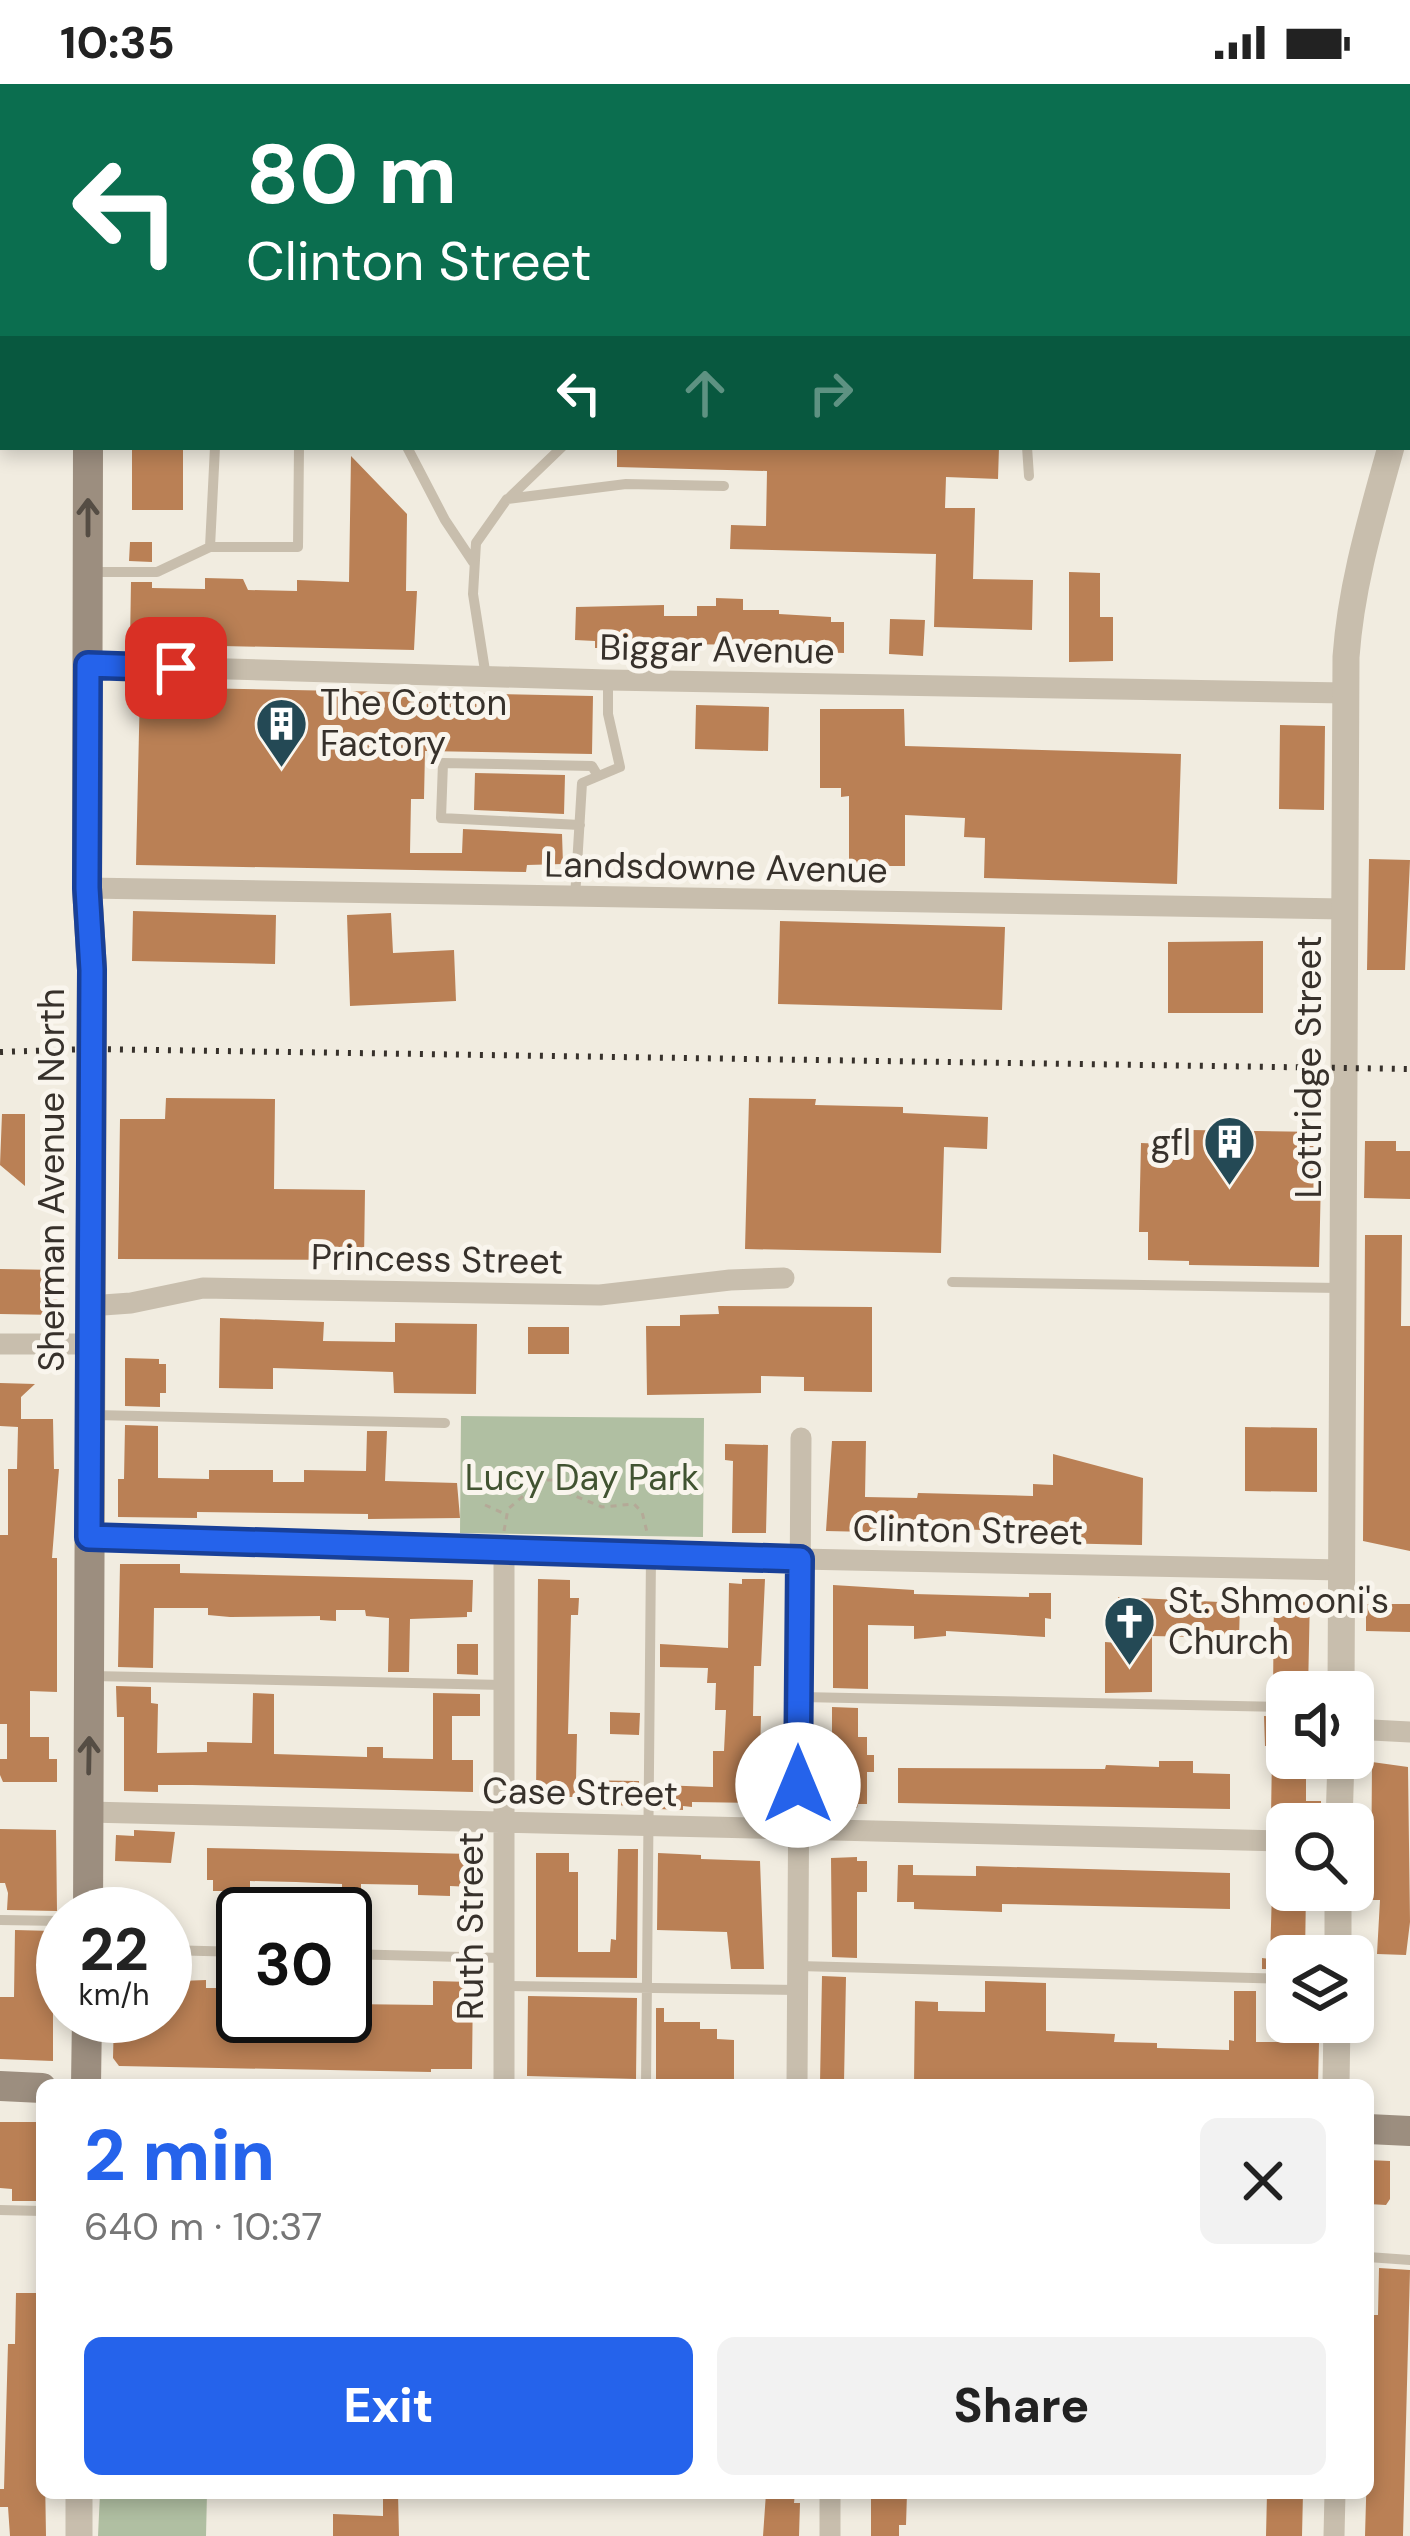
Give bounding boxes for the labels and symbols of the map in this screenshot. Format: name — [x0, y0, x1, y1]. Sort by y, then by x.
one-way arrow — [77, 498, 99, 537]
pin — [125, 617, 227, 719]
street label: Biggar Avenue — [599, 623, 835, 675]
place label: The Cotton Factory — [320, 679, 507, 767]
building icon: The Cotton Factory — [253, 695, 309, 769]
street label: Landsdowne Avenue — [544, 841, 888, 893]
street label: Lottridge Street — [1285, 935, 1332, 1199]
street label: Sherman Avenue North — [28, 988, 75, 1372]
building icon: gfl — [1202, 1114, 1258, 1188]
place label: gfl — [1151, 1119, 1191, 1166]
street label: Princess Street — [310, 1233, 564, 1285]
park label: Lucy Day Park — [465, 1454, 699, 1501]
street label: Clinton Street — [852, 1504, 1084, 1556]
place label: St. Shmooni's Church — [1168, 1577, 1389, 1665]
church icon: St. Shmooni's Church — [1101, 1593, 1157, 1667]
position arrow — [735, 1722, 861, 1848]
one-way arrow — [77, 1736, 100, 1775]
street label: Case Street — [482, 1767, 678, 1817]
street label: Ruth Street — [447, 1832, 494, 2020]
speed limit sign: 30 — [216, 1887, 372, 2043]

